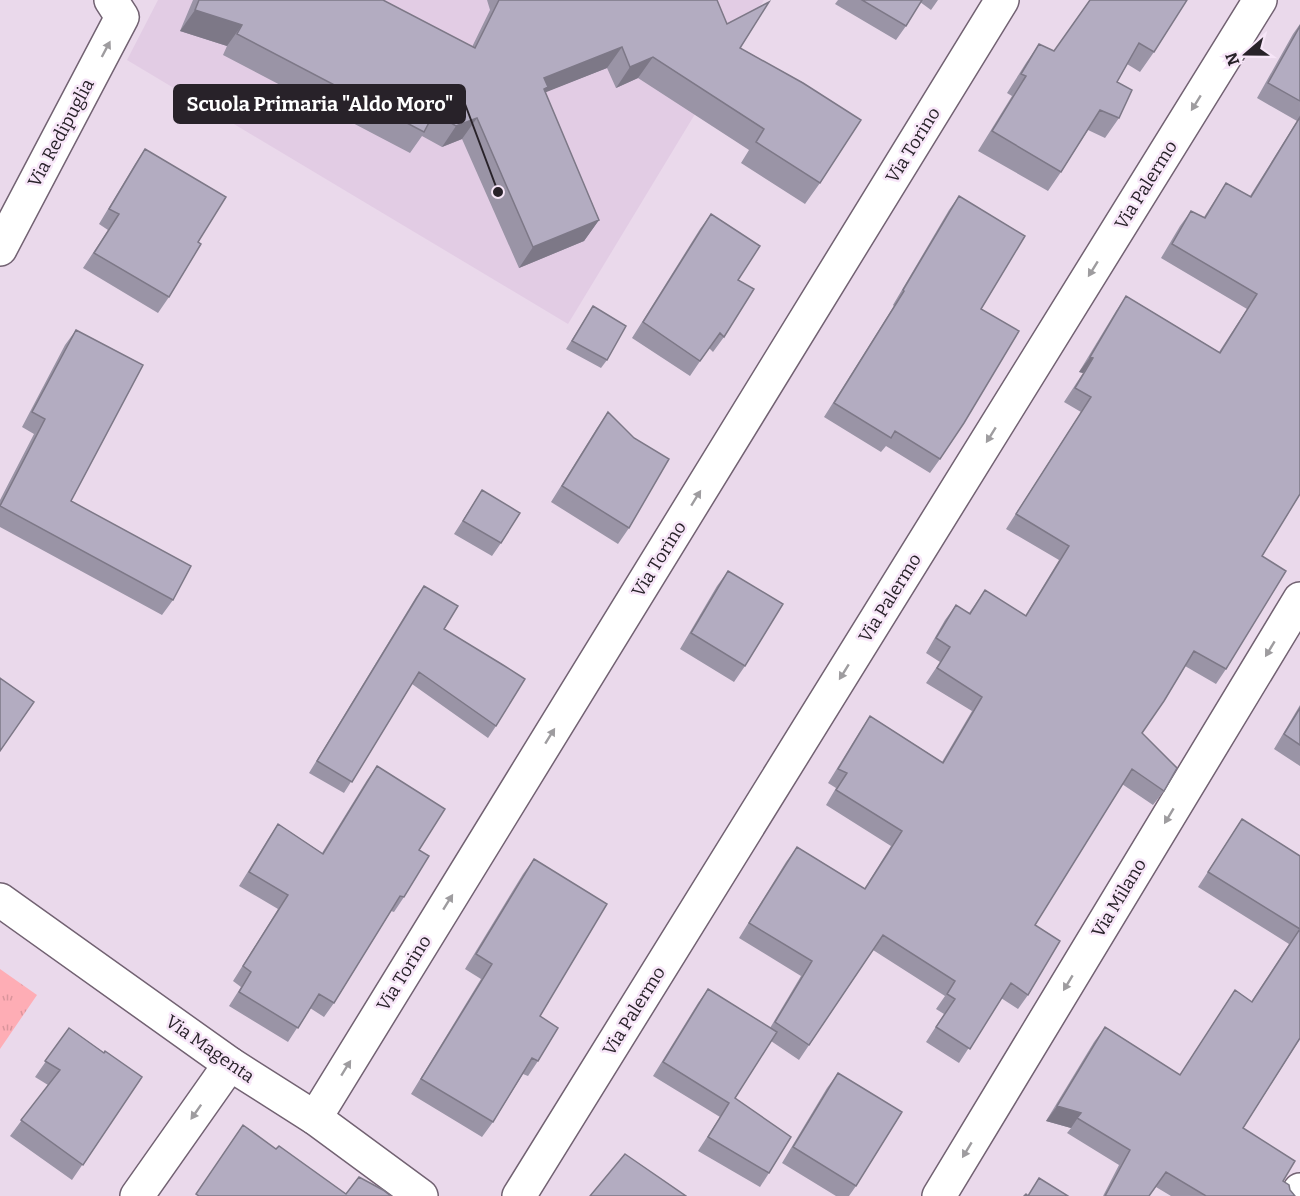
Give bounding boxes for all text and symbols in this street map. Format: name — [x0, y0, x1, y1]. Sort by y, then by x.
north arrow — [1216, 24, 1276, 84]
one-way arrow — [101, 40, 111, 57]
text: N — [1221, 50, 1243, 68]
street label: Via Redipuglia — [23, 75, 99, 191]
callout: Scuola Primaria "Aldo Moro" — [174, 85, 465, 123]
text: Scuola Primaria "Aldo Moro" — [187, 92, 453, 116]
one-way arrow — [1191, 95, 1202, 111]
street label: Via Torino — [881, 103, 945, 187]
street label: Via Palermo — [1110, 136, 1182, 234]
one-way arrow — [1088, 261, 1099, 277]
one-way arrow — [985, 427, 996, 443]
one-way arrow — [691, 490, 702, 506]
street label: Via Torino — [627, 517, 691, 601]
street label: Via Palermo — [854, 549, 926, 647]
one-way arrow — [1264, 641, 1275, 657]
one-way arrow — [838, 664, 849, 680]
one-way arrow — [545, 728, 556, 744]
one-way arrow — [1163, 808, 1174, 824]
street label: Via Milano — [1087, 855, 1151, 941]
one-way arrow — [443, 894, 454, 910]
street label: Via Torino — [372, 931, 436, 1015]
street label: Via Palermo — [598, 962, 670, 1060]
one-way arrow — [1062, 975, 1073, 991]
street label: Via Magenta — [161, 1010, 259, 1088]
one-way arrow — [340, 1060, 351, 1076]
one-way arrow — [190, 1104, 202, 1120]
one-way arrow — [961, 1142, 972, 1158]

